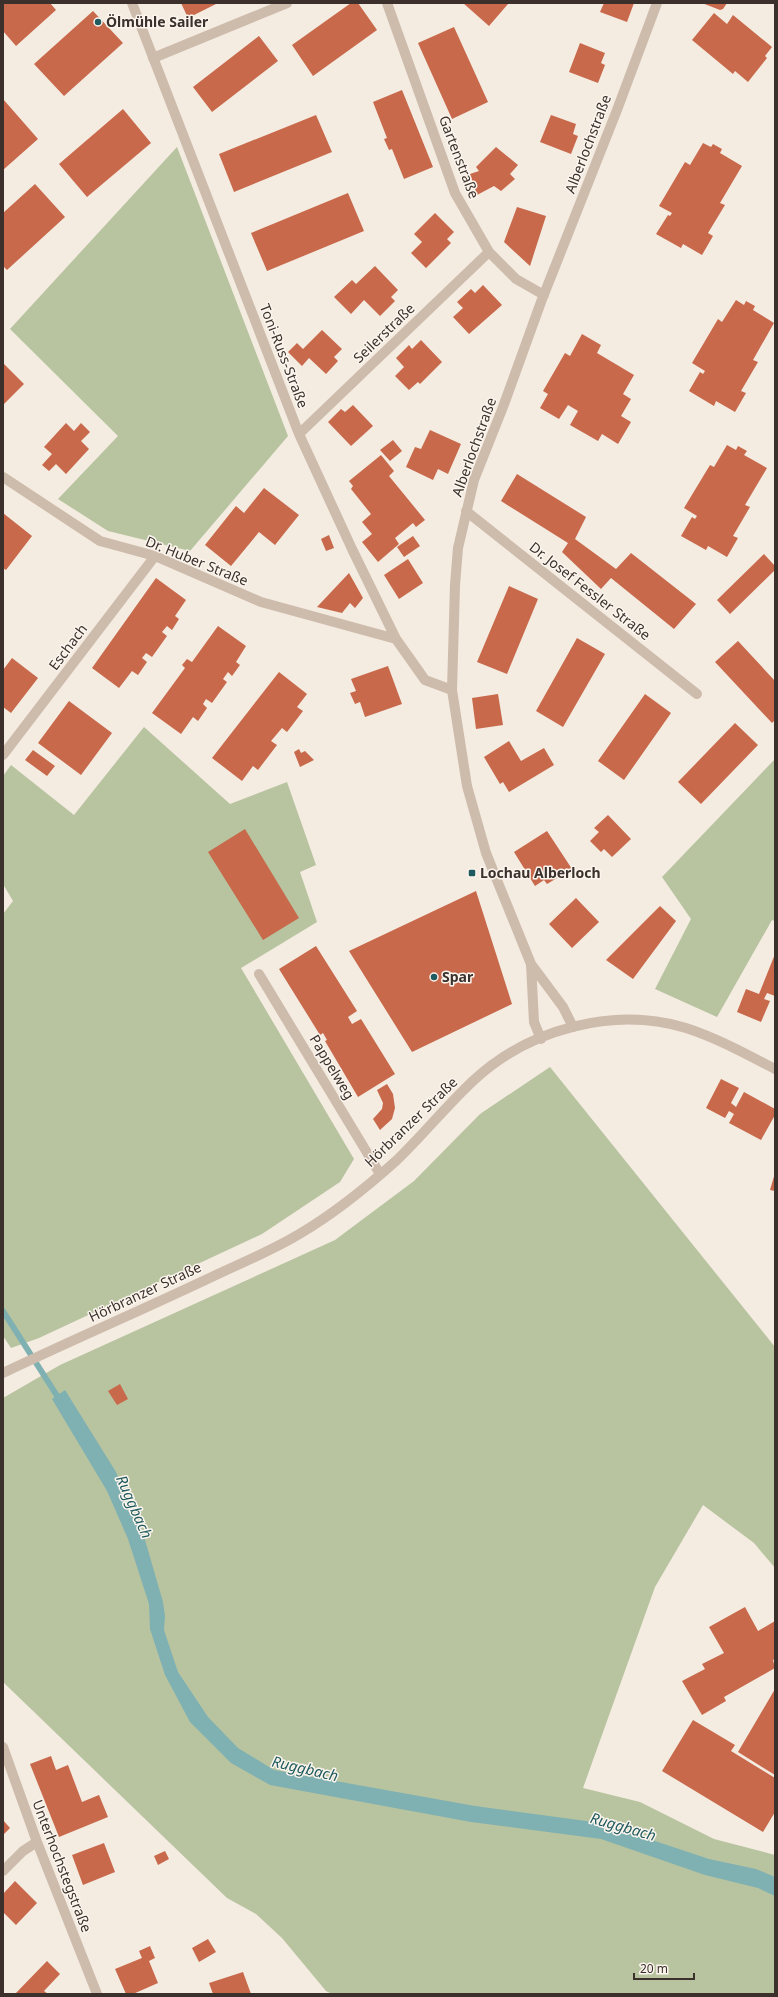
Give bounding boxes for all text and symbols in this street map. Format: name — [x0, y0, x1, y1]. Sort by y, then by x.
place label: Ölmühle Sailer — [106, 12, 209, 31]
marker: Ölmühle Sailer — [93, 17, 103, 27]
street label: Alberlochstraße — [560, 92, 615, 196]
street label: Gartenstraße — [435, 113, 484, 201]
street label: Seilerstraße — [349, 299, 418, 367]
street label: Toni-Russ-Straße — [256, 301, 313, 411]
street label: Alberlochstraße — [447, 395, 500, 499]
street label: Dr. Huber Straße — [143, 531, 251, 590]
street label: Dr. Josef Fessler Straße — [526, 537, 655, 644]
street label: Eschach — [44, 620, 91, 674]
place label: Lochau Alberloch — [480, 863, 601, 882]
marker: Lochau Alberloch — [467, 868, 477, 878]
place label: Spar — [442, 967, 474, 986]
marker: Spar — [429, 972, 439, 982]
street label: Pappelweg — [306, 1031, 359, 1103]
street label: Hörbranzer Straße — [360, 1072, 461, 1171]
street label: Hörbranzer Straße — [86, 1257, 204, 1326]
water label: Ruggbach — [112, 1472, 158, 1541]
water label: Ruggbach — [270, 1751, 340, 1785]
street label: Unterhochstegstraße — [28, 1797, 96, 1935]
water label: Ruggbach — [588, 1807, 658, 1845]
scale bar — [634, 1955, 694, 1981]
text: 20 m — [640, 1960, 668, 1977]

